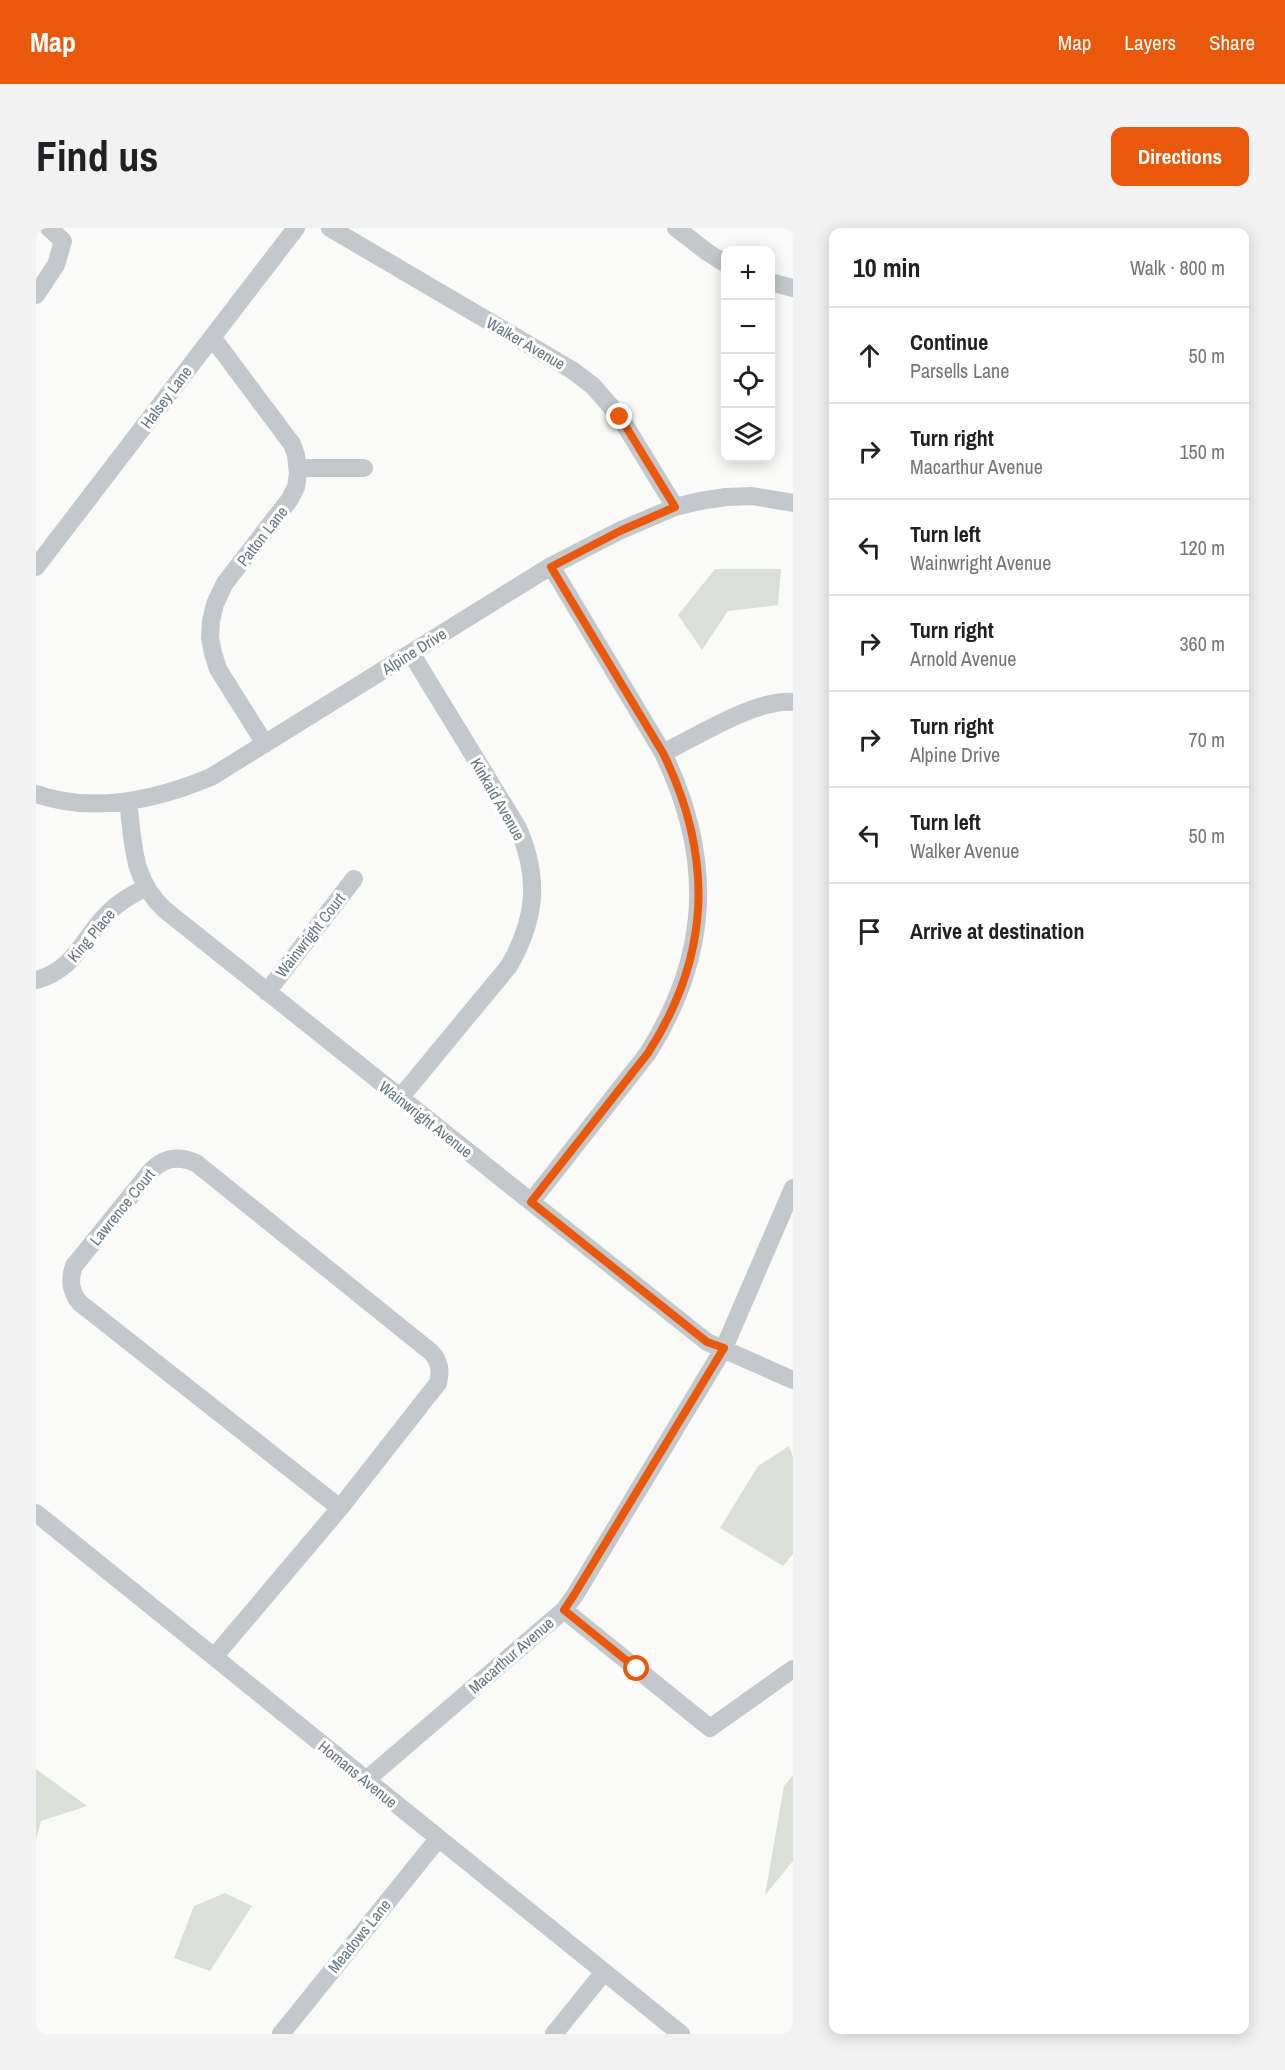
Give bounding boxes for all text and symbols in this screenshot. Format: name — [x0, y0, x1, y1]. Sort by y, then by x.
text: Map — [30, 23, 76, 61]
text: Map — [1058, 28, 1091, 57]
text: Layers — [1124, 28, 1176, 57]
text: Share — [1209, 28, 1255, 57]
button: Directions — [1111, 127, 1249, 186]
text: Find us — [36, 128, 158, 184]
map controls — [721, 246, 775, 462]
button: + — [721, 246, 775, 300]
text: 10 min — [853, 250, 921, 285]
text: Walk · 800 m — [1130, 254, 1225, 281]
button: − — [721, 300, 775, 354]
street label: Walker Avenue — [483, 312, 569, 374]
text: Continue — [910, 327, 988, 357]
icon: ahead — [853, 339, 886, 372]
text: 50 m — [1189, 342, 1225, 369]
button: locate — [721, 354, 775, 408]
text: Parsells Lane — [910, 357, 1009, 384]
street label: Halsey Lane — [135, 361, 197, 433]
route end — [606, 403, 632, 429]
button: layers — [721, 408, 775, 462]
text: Turn right — [910, 423, 994, 453]
icon: right — [853, 435, 886, 468]
text: 150 m — [1179, 438, 1225, 465]
text: Macarthur Avenue — [910, 453, 1043, 480]
street label: Patton Lane — [232, 501, 292, 571]
text: Turn left — [910, 519, 981, 549]
icon: left — [853, 531, 886, 564]
text: 120 m — [1179, 534, 1225, 561]
text: Wainwright Avenue — [910, 549, 1051, 576]
text: Turn right — [910, 615, 994, 645]
street label: Alpine Drive — [377, 623, 450, 680]
icon: right — [853, 627, 886, 660]
text: 360 m — [1179, 630, 1225, 657]
text: Arnold Avenue — [910, 645, 1016, 672]
text: Turn right — [910, 711, 994, 741]
icon: right — [853, 723, 886, 756]
text: 70 m — [1189, 726, 1225, 753]
text: Alpine Drive — [910, 741, 1000, 768]
street label: Kinkaid Avenue — [466, 754, 530, 844]
text: Turn left — [910, 807, 981, 837]
icon: left — [853, 819, 886, 852]
text: 50 m — [1189, 822, 1225, 849]
text: Walker Avenue — [910, 837, 1019, 864]
street label: Wainwright Court — [270, 888, 350, 982]
street label: King Place — [62, 904, 120, 966]
icon: arrive — [853, 915, 886, 948]
text: Arrive at destination — [910, 916, 1084, 946]
street label: Wainwright Avenue — [375, 1076, 477, 1162]
street label: Lawrence Court — [84, 1164, 160, 1250]
street label: Macarthur Avenue — [464, 1612, 558, 1698]
route start — [623, 1655, 649, 1681]
street label: Homans Avenue — [314, 1735, 402, 1813]
street label: Meadows Lane — [322, 1895, 396, 1977]

